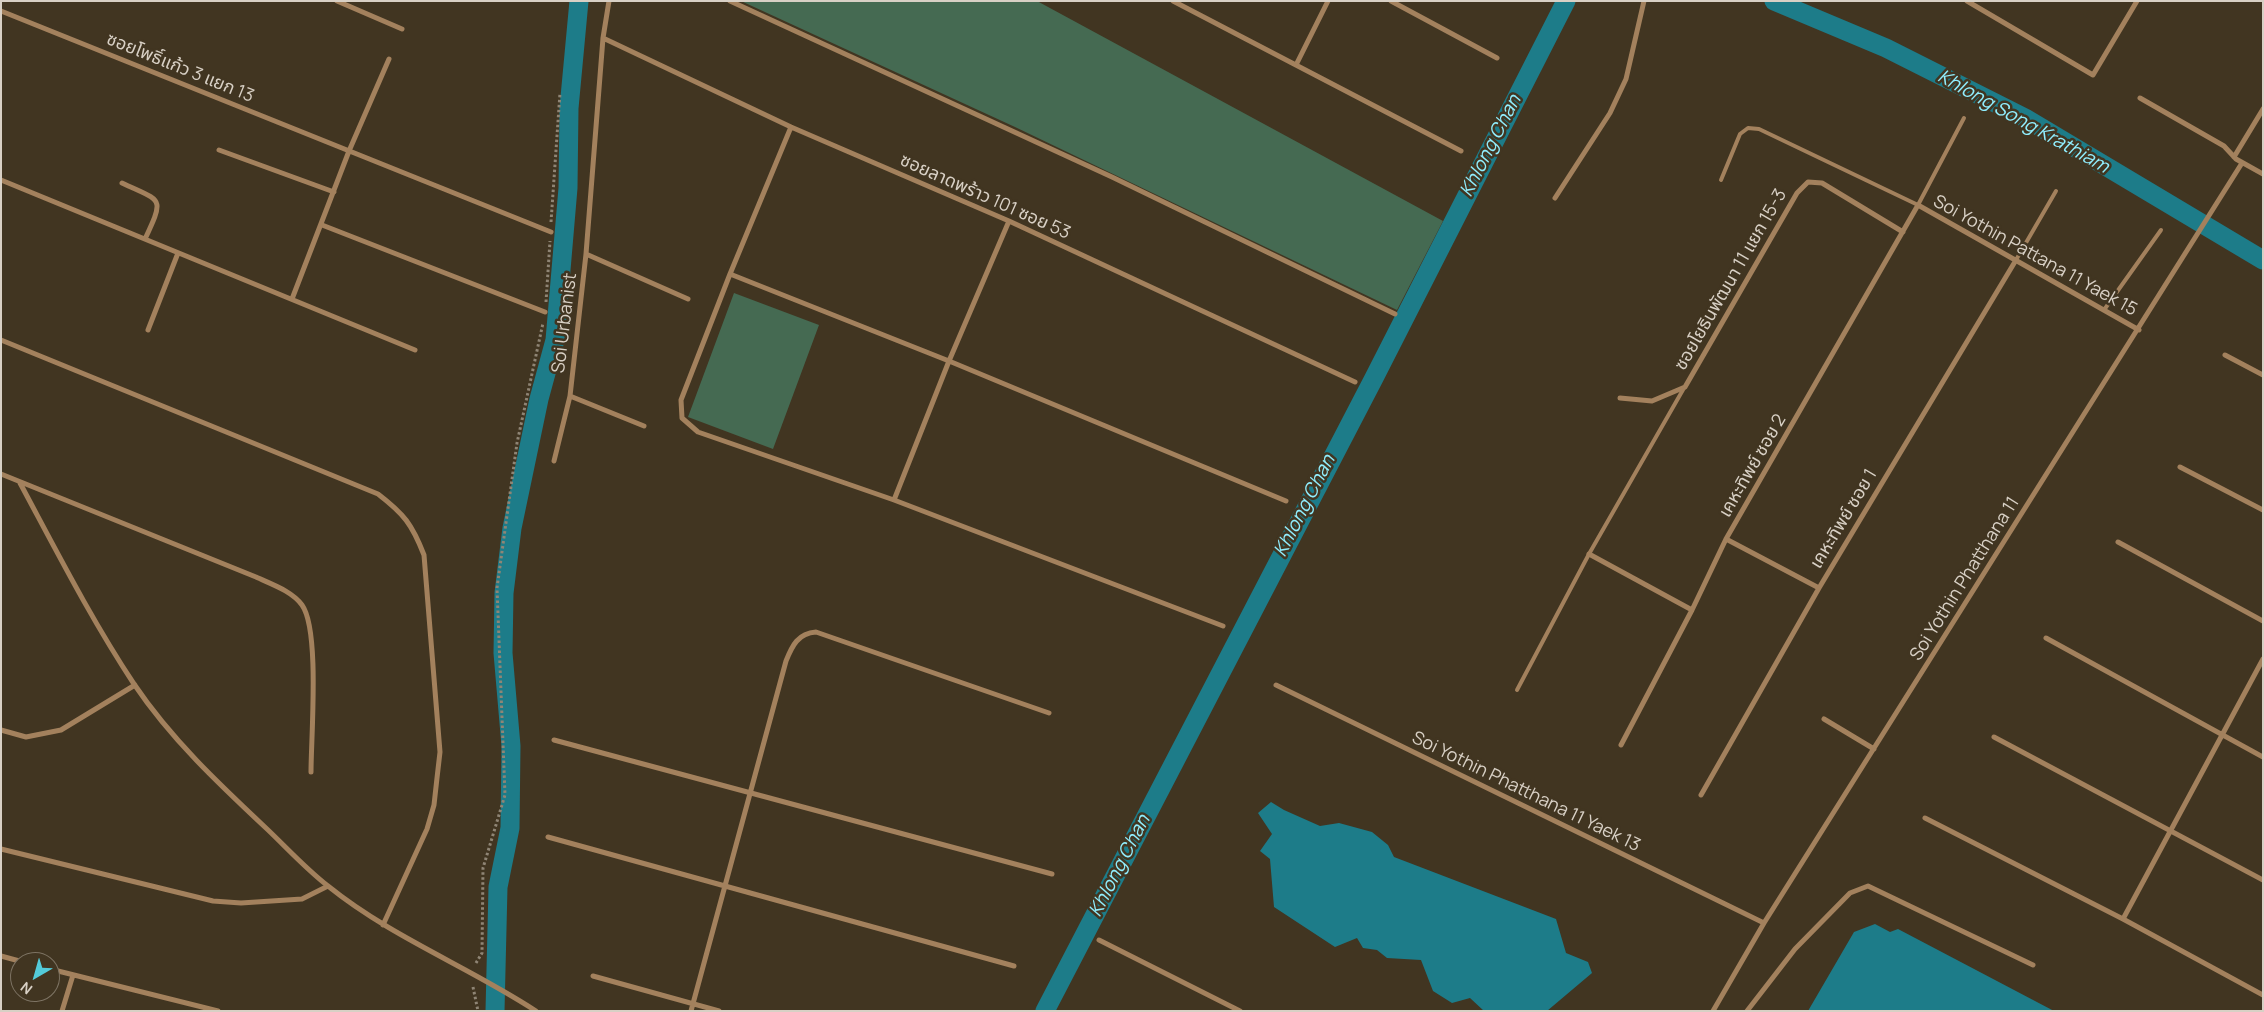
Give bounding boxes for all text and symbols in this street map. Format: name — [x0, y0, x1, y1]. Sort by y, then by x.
street label: ซอยโพธิ์แก้ว 3 แยก 13 — [103, 29, 257, 107]
water label: Khlong Song Krathiam — [1933, 65, 2113, 179]
water label: Khlong Chan — [1456, 91, 1526, 201]
street label: ซอยลาดพร้าว 101 ซอย 53 — [896, 150, 1074, 244]
street label: ซอยโยธินพัฒนา 11 แยก 15-3 — [1670, 186, 1792, 374]
street label: Soi Yothin Pattana 11 Yaek 15 — [1929, 191, 2141, 321]
street label: Soi Urbanist — [548, 272, 582, 374]
street label: เคหะทิพย์ ซอย 2 — [1715, 411, 1791, 521]
water label: Khlong Chan — [1270, 451, 1340, 561]
street label: เคหะทิพย์ ซอย 1 — [1806, 465, 1882, 573]
street label: Soi Yothin Phatthana 11 — [1906, 493, 2024, 665]
street label: Soi Yothin Phatthana 11 Yaek 13 — [1408, 727, 1644, 857]
water label: Khlong Chan — [1085, 811, 1155, 921]
north arrow — [10, 952, 60, 1002]
text: N — [16, 978, 36, 999]

